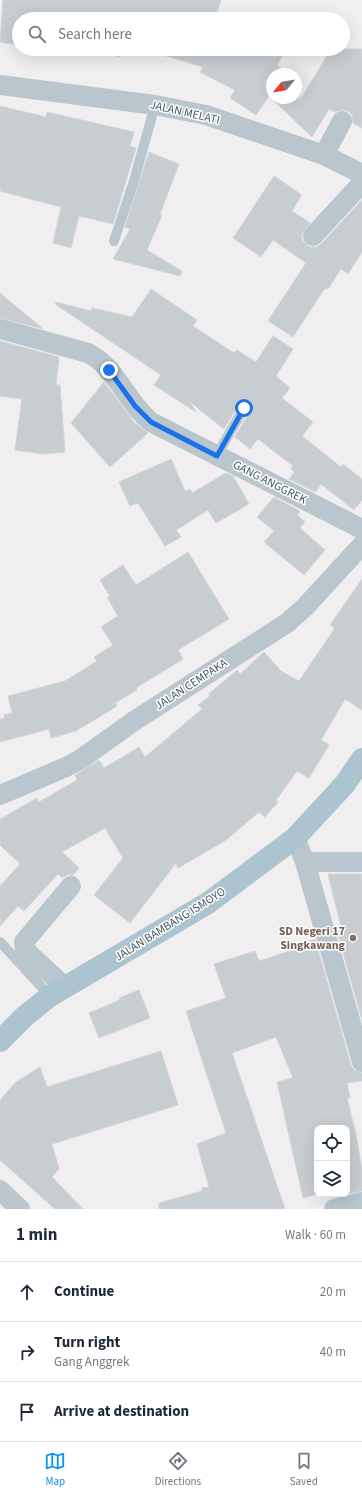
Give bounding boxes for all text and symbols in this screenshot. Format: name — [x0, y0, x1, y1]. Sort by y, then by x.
search box — [12, 12, 350, 56]
icon: search — [26, 23, 48, 45]
text: Search here — [58, 24, 132, 45]
north arrow — [266, 68, 302, 104]
street label: JALAN MELATI — [148, 96, 221, 129]
route end — [100, 361, 118, 379]
route start — [235, 399, 253, 417]
street label: GANG ANGGREK — [230, 457, 310, 508]
street label: JALAN CEMPAKA — [152, 654, 231, 714]
street label: JALAN BAMBANG ISMOYO — [112, 883, 229, 965]
place label: SD Negeri 17 Singkawang — [279, 923, 346, 954]
marker: SD Negeri 17 Singkawang — [348, 933, 358, 943]
map controls — [314, 1125, 350, 1197]
button: locate — [314, 1125, 350, 1161]
button: layers — [314, 1161, 350, 1197]
text: 1 min — [16, 1223, 57, 1247]
text: Walk · 60 m — [285, 1226, 346, 1244]
icon: ahead — [16, 1281, 38, 1303]
text: Continue — [54, 1281, 114, 1302]
text: 20 m — [320, 1283, 346, 1301]
text: Turn right — [54, 1332, 120, 1353]
icon: right — [16, 1341, 38, 1363]
text: 40 m — [320, 1343, 346, 1361]
text: Gang Anggrek — [54, 1353, 129, 1371]
icon: arrive — [16, 1401, 38, 1423]
text: Arrive at destination — [54, 1401, 189, 1422]
tab: Map — [44, 1450, 66, 1489]
tab: Directions — [155, 1450, 201, 1489]
tab: Saved — [290, 1450, 318, 1489]

